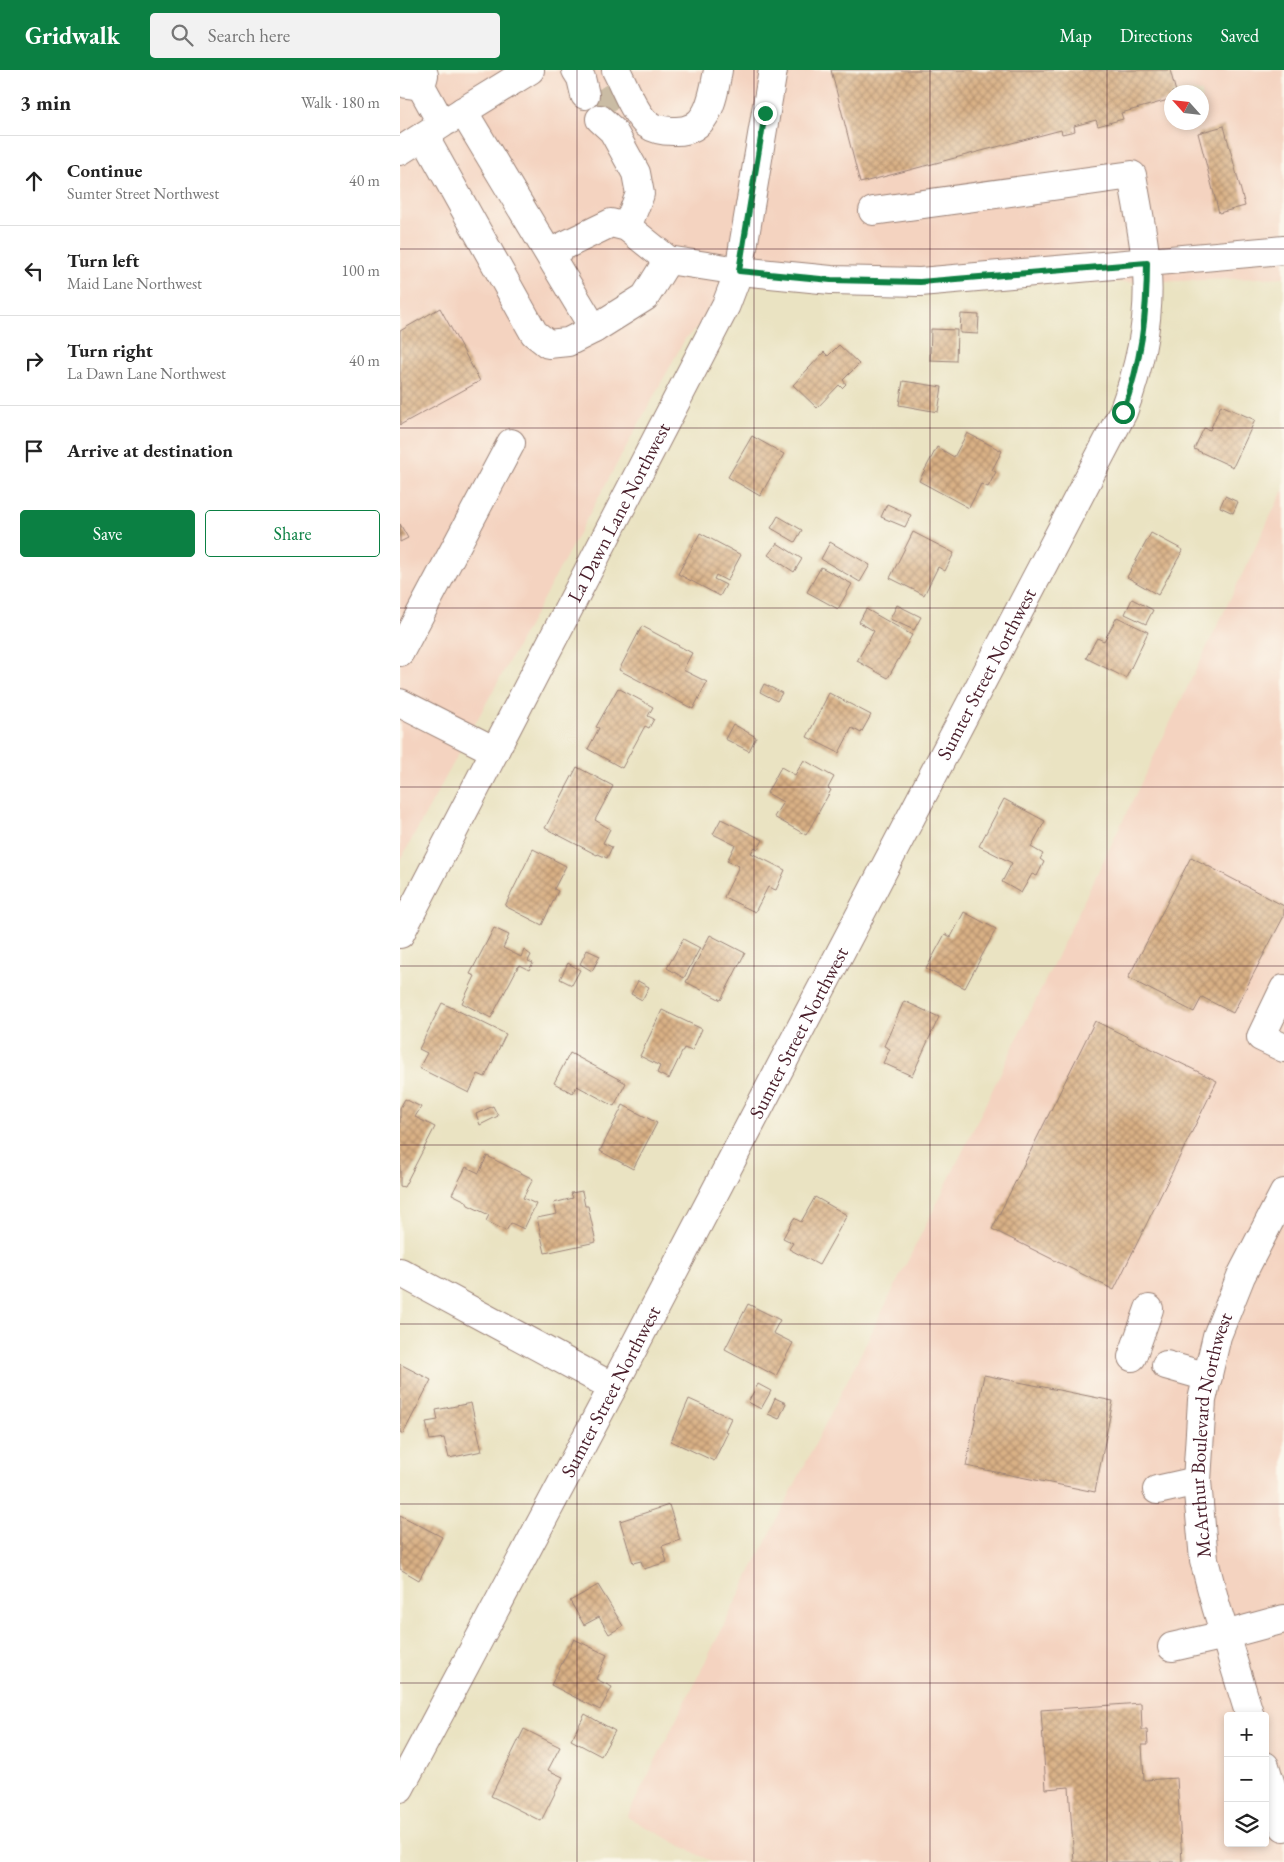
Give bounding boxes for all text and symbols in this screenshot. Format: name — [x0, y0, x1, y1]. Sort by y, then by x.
search box — [150, 13, 500, 58]
text: Gridwalk — [25, 20, 120, 51]
icon: search — [168, 21, 196, 49]
text: Search here — [208, 23, 290, 48]
text: Map — [1060, 24, 1092, 47]
text: Directions — [1120, 24, 1192, 47]
text: Saved — [1220, 24, 1259, 47]
north arrow — [1164, 85, 1209, 130]
text: 3 min — [20, 89, 71, 116]
text: Walk · 180 m — [301, 92, 380, 113]
route end — [754, 102, 777, 125]
text: Continue — [67, 158, 142, 183]
icon: ahead — [20, 167, 48, 195]
text: 40 m — [349, 170, 380, 191]
text: Sumter Street Northwest — [67, 183, 219, 204]
text: Turn left — [67, 248, 139, 273]
icon: left — [20, 257, 48, 285]
text: 100 m — [341, 260, 380, 281]
text: Maid Lane Northwest — [67, 273, 202, 294]
text: Turn right — [67, 338, 153, 363]
icon: right — [20, 347, 48, 375]
text: 40 m — [349, 350, 380, 371]
text: La Dawn Lane Northwest — [67, 363, 226, 384]
route start — [1112, 401, 1135, 424]
street label: La Dawn Lane Northwest — [561, 417, 676, 607]
icon: arrive — [20, 437, 48, 465]
text: Arrive at destination — [67, 438, 233, 463]
button: Save — [20, 510, 195, 557]
button: Share — [205, 510, 380, 557]
street label: Sumter Street Northwest — [930, 583, 1042, 764]
street label: Sumter Street Northwest — [743, 942, 854, 1123]
street label: Sumter Street Northwest — [554, 1300, 667, 1482]
street label: McArthur Boulevard Northwest — [1184, 1308, 1238, 1559]
map controls — [1224, 1712, 1269, 1847]
button: + — [1224, 1712, 1269, 1757]
button: − — [1224, 1757, 1269, 1802]
button: layers — [1224, 1802, 1269, 1847]

